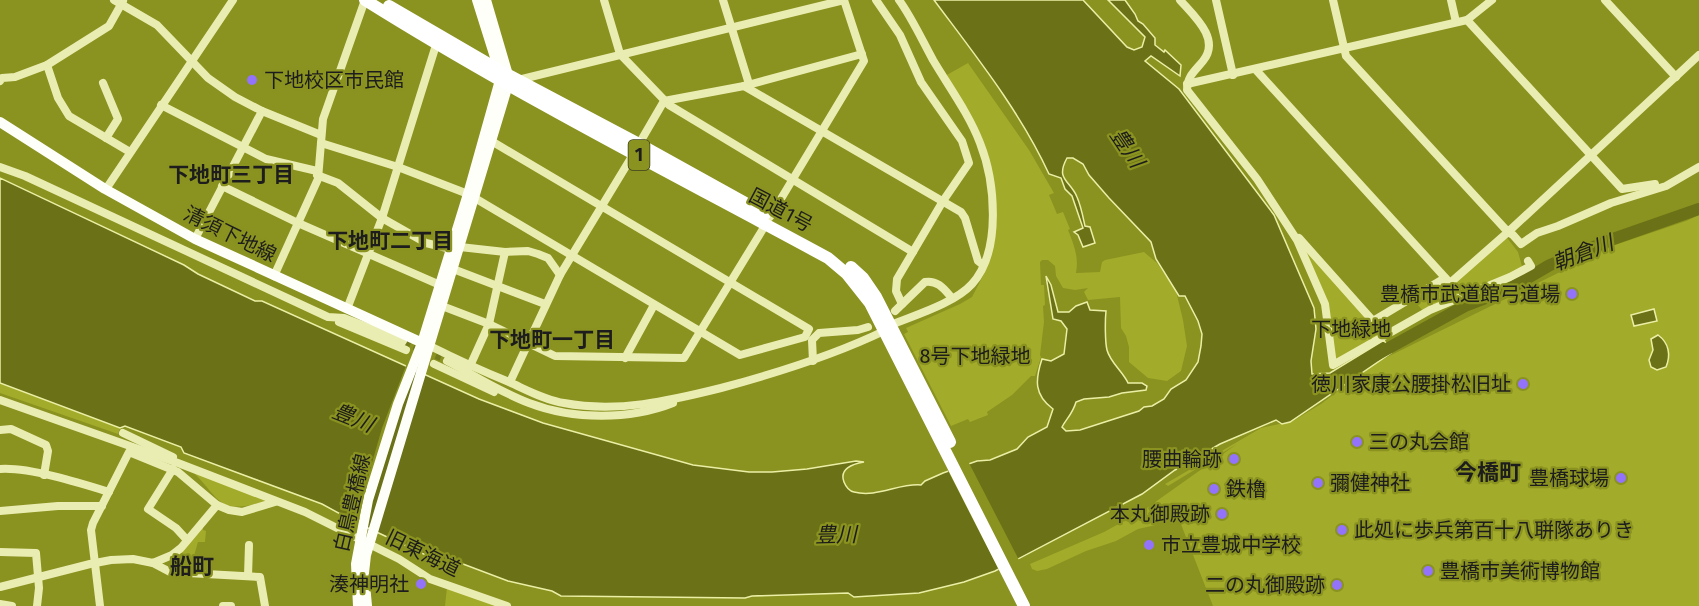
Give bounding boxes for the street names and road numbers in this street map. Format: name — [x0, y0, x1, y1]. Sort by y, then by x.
road number: 1 — [628, 140, 650, 170]
street label: 国道1号 — [745, 183, 817, 237]
street label: 清須下地線 — [180, 201, 280, 267]
street label: 白鳥豊橋線 — [329, 452, 375, 554]
street label: 旧東海道 — [382, 525, 464, 581]

